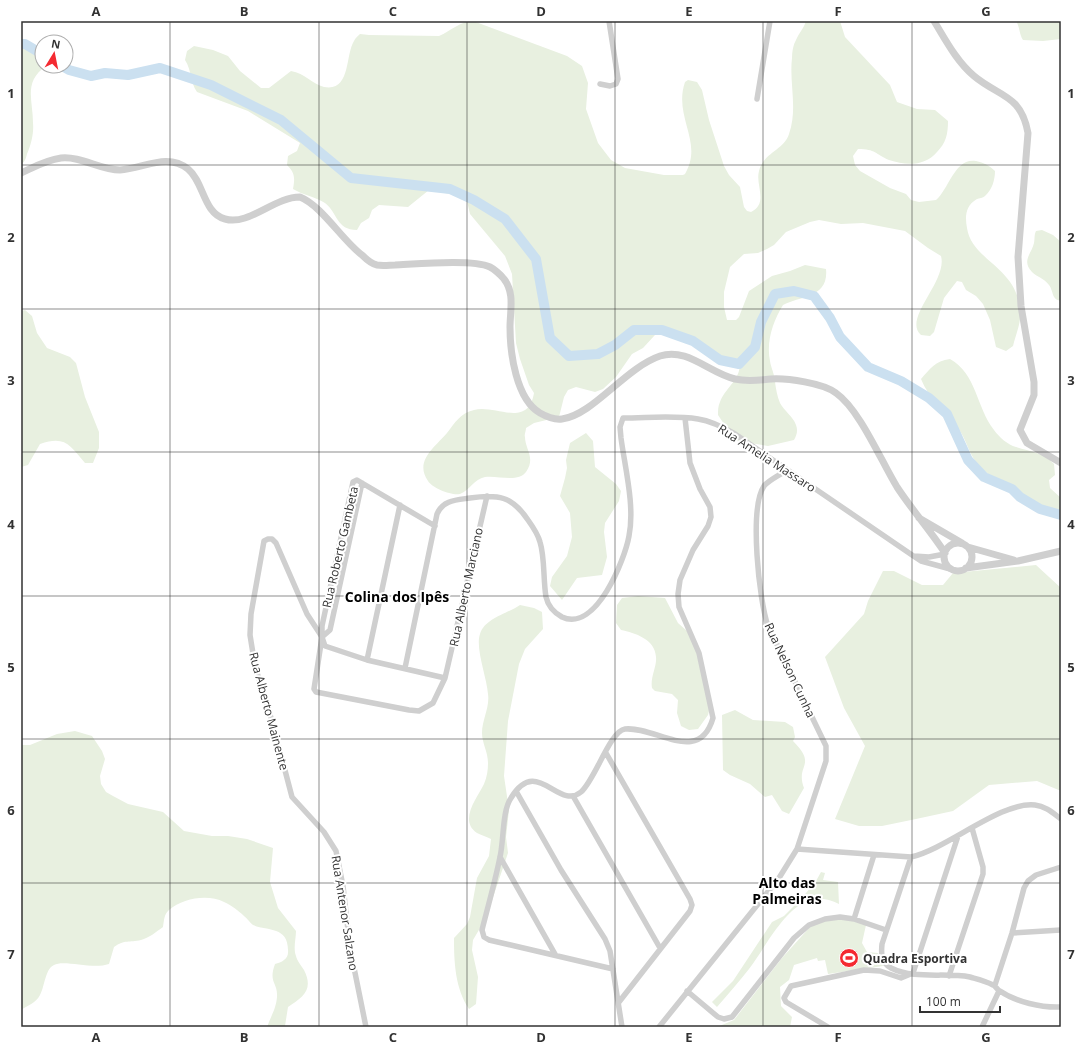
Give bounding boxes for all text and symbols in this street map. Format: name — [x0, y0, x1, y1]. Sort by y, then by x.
text: A — [92, 2, 101, 20]
text: B — [240, 2, 249, 20]
text: C — [389, 2, 397, 20]
text: D — [536, 2, 546, 20]
text: E — [685, 2, 693, 20]
text: F — [834, 2, 842, 20]
text: G — [981, 2, 991, 20]
north arrow — [34, 34, 74, 74]
text: N — [50, 35, 62, 52]
text: 1 — [7, 84, 15, 102]
text: 1 — [1067, 84, 1075, 102]
text: 2 — [7, 228, 15, 246]
text: 2 — [1067, 228, 1075, 246]
text: 3 — [7, 371, 15, 389]
text: 3 — [1067, 371, 1075, 389]
street label: Rua Amelia Massaro — [715, 420, 819, 496]
street label: Rua Roberto Gambeta — [318, 485, 362, 609]
text: 4 — [7, 515, 15, 533]
text: 4 — [1067, 515, 1075, 533]
street label: Rua Alberto Marciano — [445, 526, 487, 648]
district label: Colina dos Ipês — [345, 587, 449, 606]
street label: Rua Nelson Cunha — [761, 620, 819, 720]
street label: Rua Alberto Mainente — [245, 650, 293, 772]
text: 5 — [7, 658, 15, 676]
text: 5 — [1067, 658, 1075, 676]
text: 6 — [7, 801, 15, 819]
text: 6 — [1067, 801, 1075, 819]
street label: Rua Antenor Salzano — [328, 854, 362, 972]
district label: Alto das Palmeiras — [752, 873, 822, 908]
text: 7 — [7, 945, 15, 963]
text: 7 — [1067, 945, 1075, 963]
sports icon: Quadra Esportiva — [838, 947, 860, 969]
place label: Quadra Esportiva — [863, 950, 967, 967]
scale bar — [920, 988, 1000, 1014]
text: 100 m — [926, 993, 961, 1010]
text: A — [92, 1028, 101, 1046]
text: B — [240, 1028, 249, 1046]
text: C — [389, 1028, 397, 1046]
text: D — [536, 1028, 546, 1046]
text: E — [685, 1028, 693, 1046]
text: F — [834, 1028, 842, 1046]
text: G — [981, 1028, 991, 1046]

